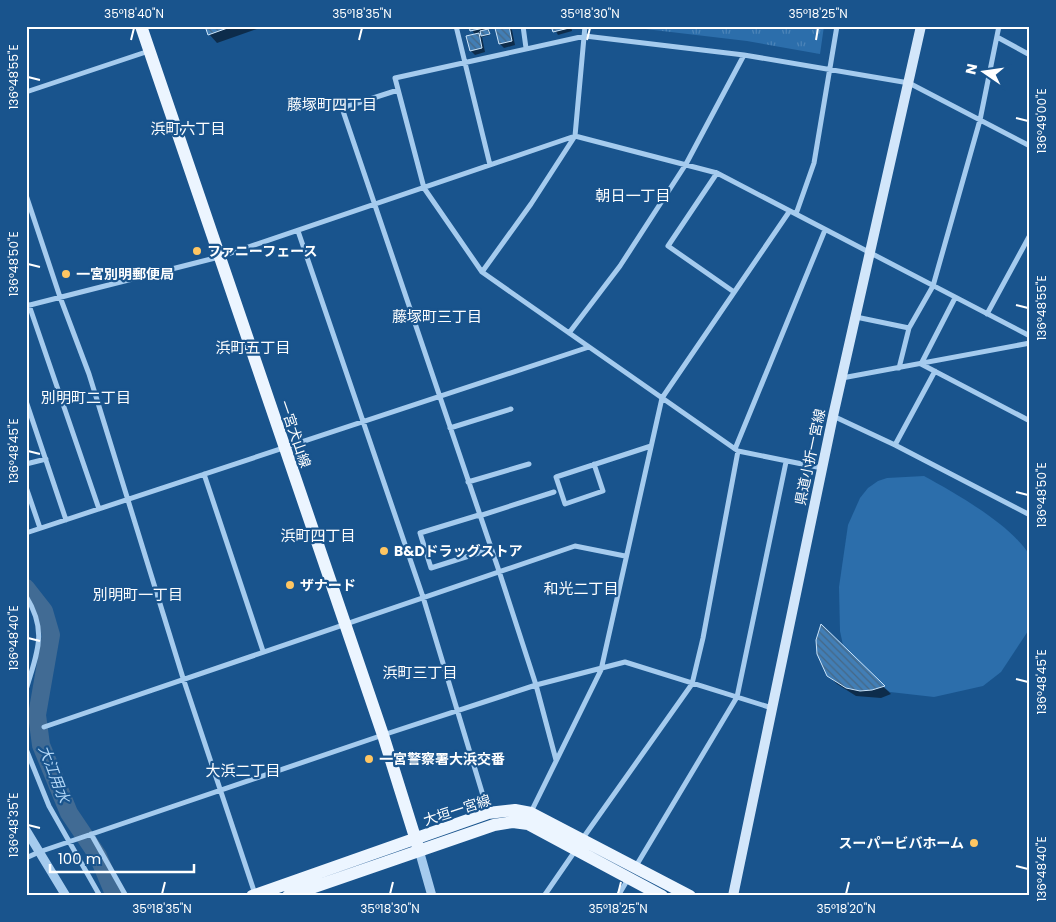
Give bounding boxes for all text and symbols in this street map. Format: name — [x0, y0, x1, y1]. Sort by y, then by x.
text: 35°18'40"N — [104, 5, 164, 22]
text: 35°18'35"N — [332, 5, 392, 22]
text: 35°18'30"N — [560, 5, 620, 22]
text: 35°18'25"N — [788, 5, 848, 22]
text: 136°48'55"E — [5, 44, 22, 110]
north arrow — [958, 48, 1008, 98]
text: N — [960, 62, 982, 76]
text: 136°49'00"E — [1033, 88, 1050, 154]
district label: 藤塚町四丁目 — [287, 94, 377, 115]
district label: 浜町六丁目 — [150, 118, 226, 139]
district label: 朝日一丁目 — [595, 185, 671, 206]
text: 136°48'50"E — [5, 231, 22, 297]
place label: ファニーフェース — [207, 241, 317, 261]
marker: ファニーフェース — [191, 245, 203, 257]
place label: 一宮別明郵便局 — [76, 264, 174, 284]
marker: 一宮別明郵便局 — [60, 268, 72, 280]
text: 136°48'55"E — [1033, 275, 1050, 341]
district label: 藤塚町三丁目 — [392, 306, 482, 327]
district label: 浜町五丁目 — [215, 337, 291, 358]
district label: 別明町二丁目 — [41, 387, 131, 408]
street label: 一宮犬山線 — [274, 398, 316, 470]
street label: 県道小折一宮線 — [790, 407, 830, 507]
text: 136°48'45"E — [5, 418, 22, 484]
text: 136°48'50"E — [1033, 462, 1050, 528]
district label: 浜町四丁目 — [280, 525, 356, 546]
place label: B&Dドラッグストア — [394, 541, 523, 561]
marker: B&Dドラッグストア — [378, 545, 390, 557]
place label: ザナード — [300, 575, 356, 595]
district label: 和光二丁目 — [543, 578, 619, 599]
marker: ザナード — [284, 579, 296, 591]
district label: 別明町一丁目 — [93, 584, 183, 605]
text: 136°48'40"E — [5, 605, 22, 671]
text: 136°48'45"E — [1033, 649, 1050, 715]
district label: 浜町三丁目 — [382, 662, 458, 683]
water label: 大江用水 — [34, 742, 76, 807]
place label: 一宮警察署大浜交番 — [379, 749, 505, 769]
marker: 一宮警察署大浜交番 — [363, 753, 375, 765]
district label: 大浜二丁目 — [205, 760, 281, 781]
street label: 大垣一宮線 — [421, 790, 493, 830]
text: 136°48'35"E — [5, 793, 22, 857]
place label: スーパービバホーム — [839, 833, 964, 853]
text: 136°48'40"E — [1033, 836, 1050, 902]
marker: スーパービバホーム — [968, 837, 980, 849]
scale bar — [50, 842, 194, 874]
text: 100 m — [58, 848, 101, 869]
text: 35°18'35"N — [132, 900, 192, 917]
text: 35°18'30"N — [360, 900, 420, 917]
text: 35°18'25"N — [588, 900, 648, 917]
text: 35°18'20"N — [816, 900, 876, 917]

